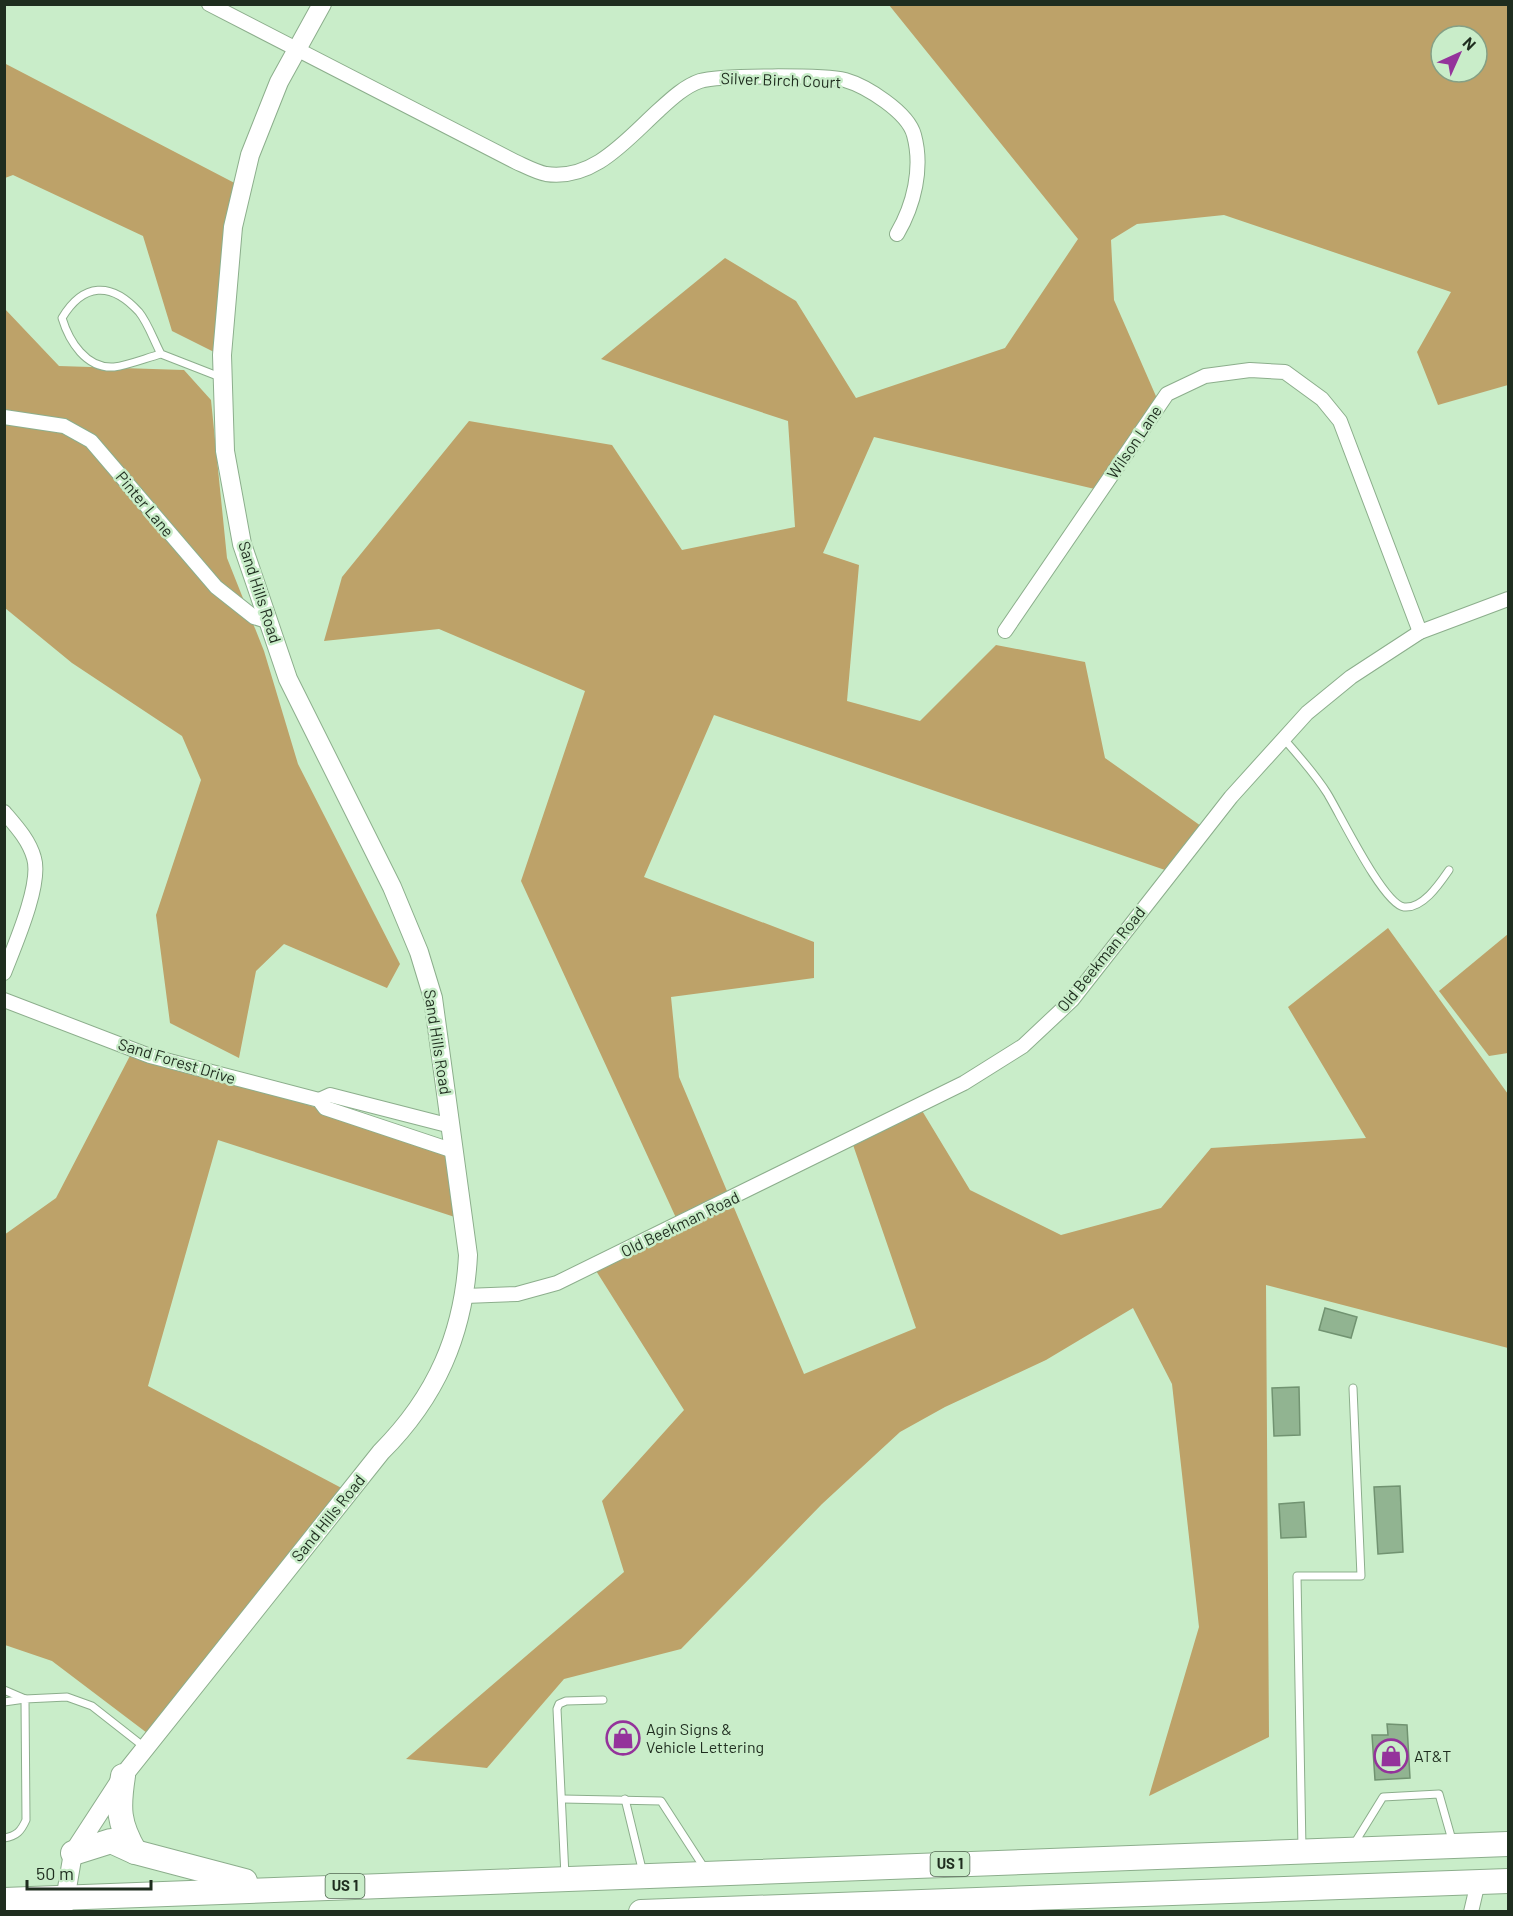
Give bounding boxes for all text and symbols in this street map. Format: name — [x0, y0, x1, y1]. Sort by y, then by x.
north arrow — [1429, 24, 1489, 84]
text: N — [1459, 33, 1480, 54]
street label: Silver Birch Court — [720, 68, 842, 91]
street label: Wilson Lane — [1102, 401, 1165, 482]
street label: Pinter Lane — [113, 467, 178, 540]
street label: Sand Hills Road — [235, 538, 286, 645]
street label: Old Beekman Road — [1053, 902, 1149, 1015]
street label: Sand Hills Road — [421, 988, 456, 1096]
street label: Sand Forest Drive — [116, 1034, 238, 1087]
street label: Old Beekman Road — [618, 1187, 742, 1260]
street label: Sand Hills Road — [287, 1470, 368, 1565]
place label: Agin Signs & Vehicle Lettering — [646, 1719, 764, 1756]
shop icon: Agin Signs & Vehicle Lettering — [605, 1720, 641, 1756]
shop icon: AT&T — [1373, 1738, 1409, 1774]
place label: AT&T — [1414, 1746, 1451, 1765]
road number: US 1 — [930, 1852, 970, 1876]
scale bar — [27, 1853, 152, 1891]
text: 50 m — [36, 1862, 74, 1884]
road number: US 1 — [326, 1874, 364, 1898]

